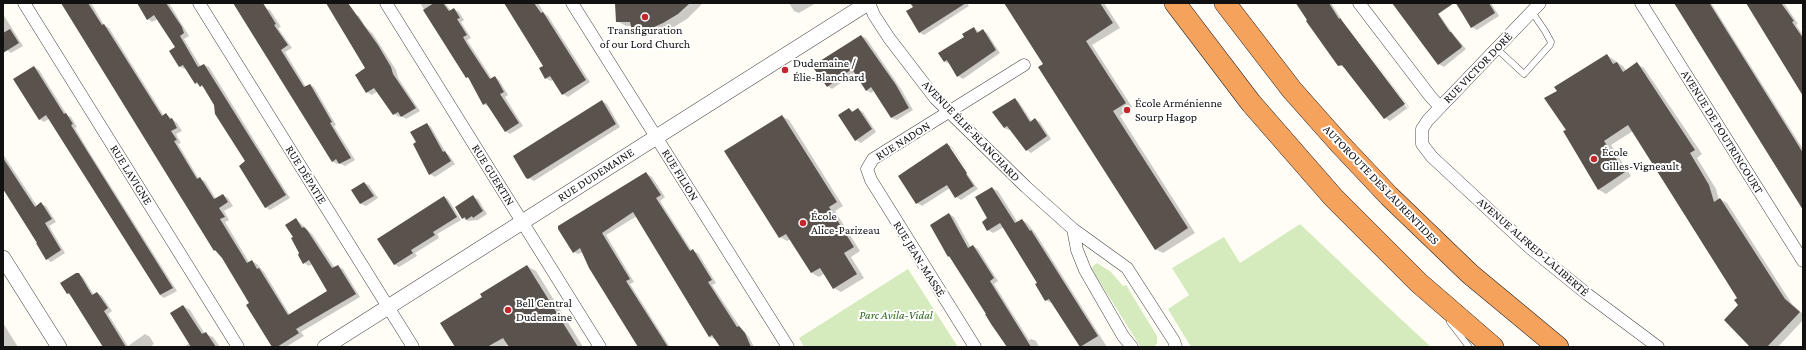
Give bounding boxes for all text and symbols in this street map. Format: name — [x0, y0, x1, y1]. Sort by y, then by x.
marker: Transfiguration of our Lord Church — [640, 12, 650, 22]
place label: Transfiguration of our Lord Church — [600, 23, 690, 51]
street label: RUE VICTOR DORÉ — [1440, 30, 1516, 106]
place label: Dudemaine / Élie-Blanchard — [793, 56, 865, 84]
marker: Dudemaine / Élie-Blanchard — [780, 65, 790, 75]
street label: AVENUE DE POUTRINCOURT — [1678, 67, 1766, 197]
street label: AVENUE ÉLIE-BLANCHARD — [919, 77, 1023, 185]
place label: École Arménienne Sourp Hagop — [1135, 96, 1222, 124]
marker: École Arménienne Sourp Hagop — [1122, 105, 1132, 115]
street label: RUE NADON — [873, 119, 933, 163]
street label: AUTOROUTE DES LAURENTIDES — [1320, 122, 1442, 248]
street label: RUE LAVIGNE — [107, 142, 155, 208]
street label: RUE GUERTIN — [469, 142, 517, 208]
street label: RUE DÉPATIE — [282, 143, 330, 207]
street label: RUE DUDEMAINE — [555, 145, 637, 205]
place label: École Gilles-Vigneault — [1602, 145, 1680, 173]
street label: RUE FILION — [658, 147, 702, 203]
marker: École Gilles-Vigneault — [1589, 154, 1599, 164]
street label: AVENUE ALFRED-LALIBERTÉ — [1474, 194, 1592, 300]
place label: École Alice-Parizeau — [811, 209, 880, 237]
marker: École Alice-Parizeau — [798, 218, 808, 228]
street label: RUE JEAN-MASSÉ — [890, 218, 948, 300]
place label: Bell Central Dudemaine — [516, 296, 572, 324]
marker: Bell Central Dudemaine — [503, 305, 513, 315]
park label: Parc Avila-Vidal — [859, 308, 933, 322]

